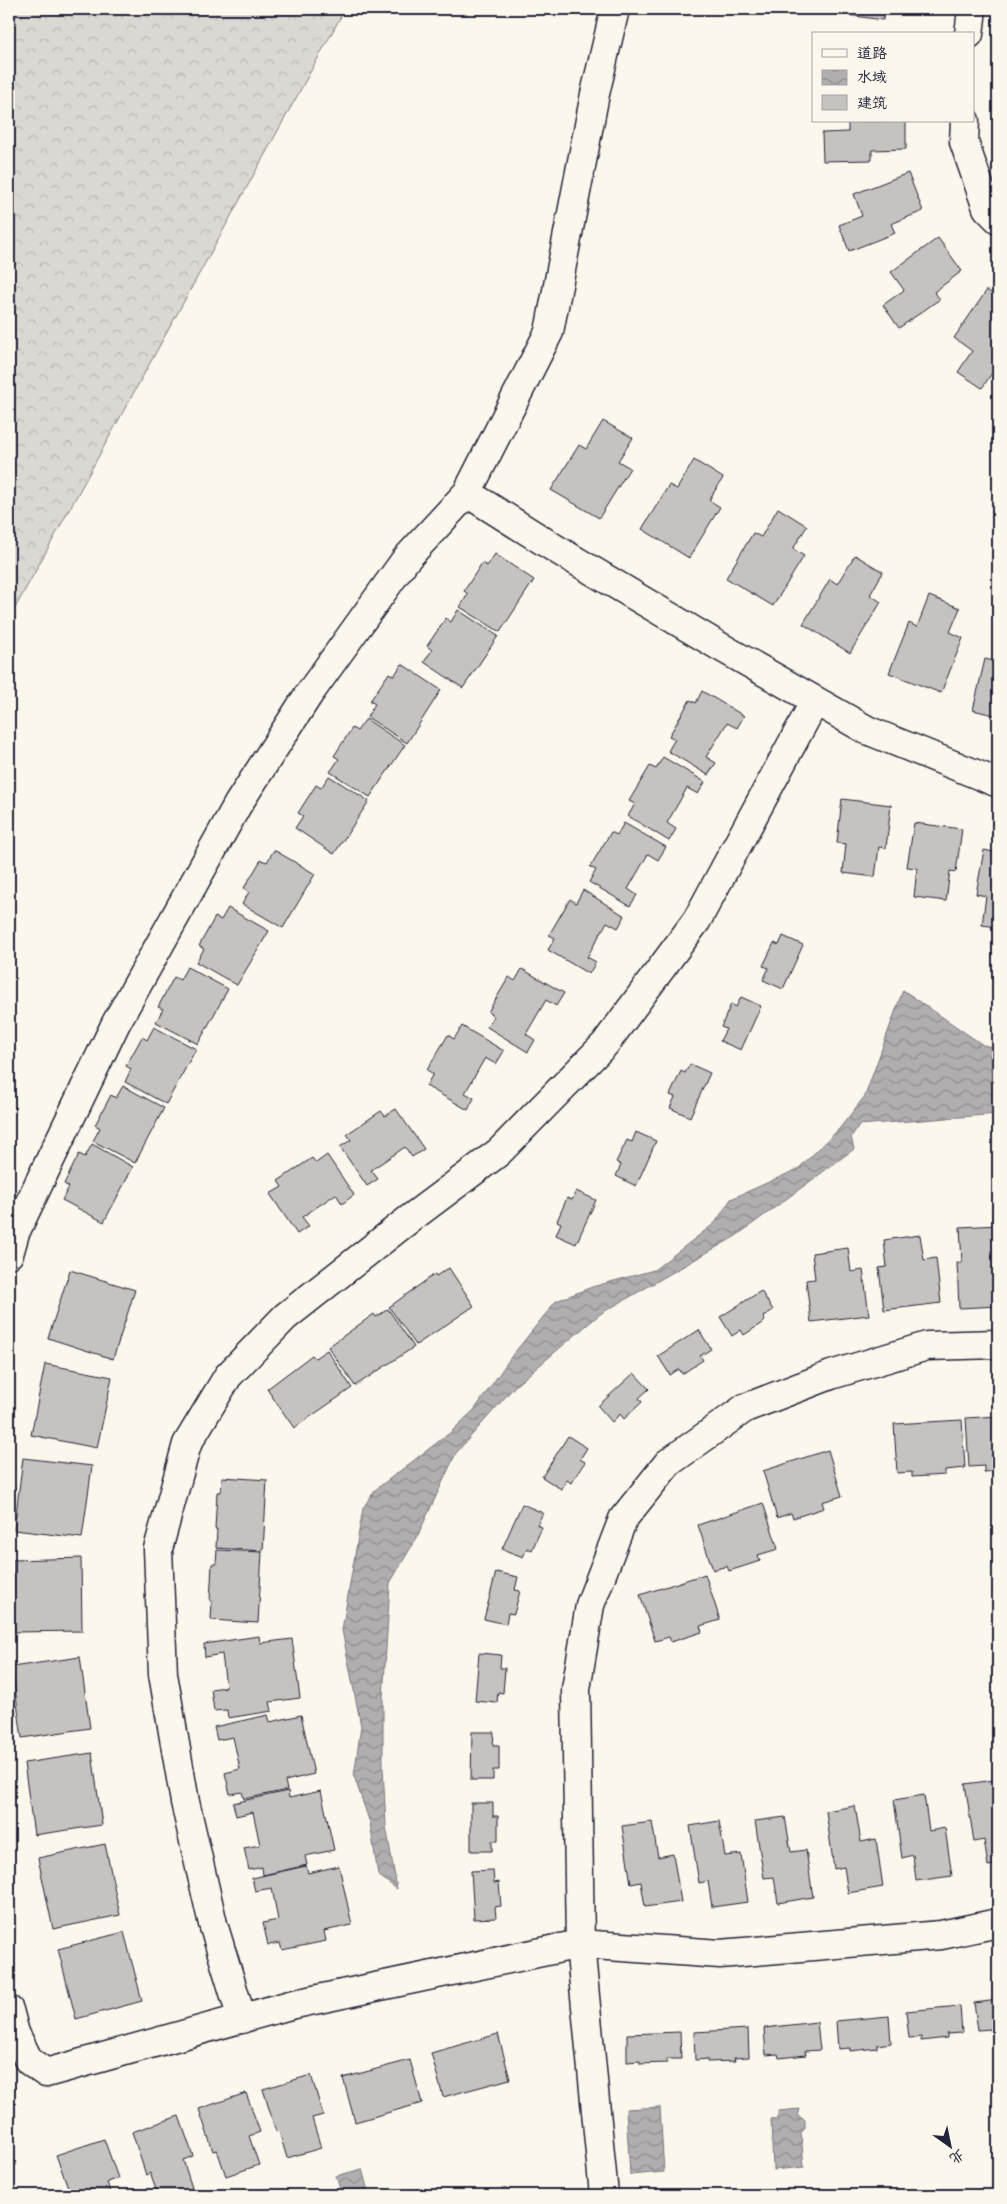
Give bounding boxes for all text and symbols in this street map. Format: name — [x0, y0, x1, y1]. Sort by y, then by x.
legend — [812, 32, 974, 122]
text: 道路 — [857, 43, 887, 62]
text: 水域 — [857, 67, 887, 86]
text: 建筑 — [857, 93, 887, 112]
north arrow — [924, 2122, 974, 2172]
text: 北 — [946, 2146, 968, 2168]

